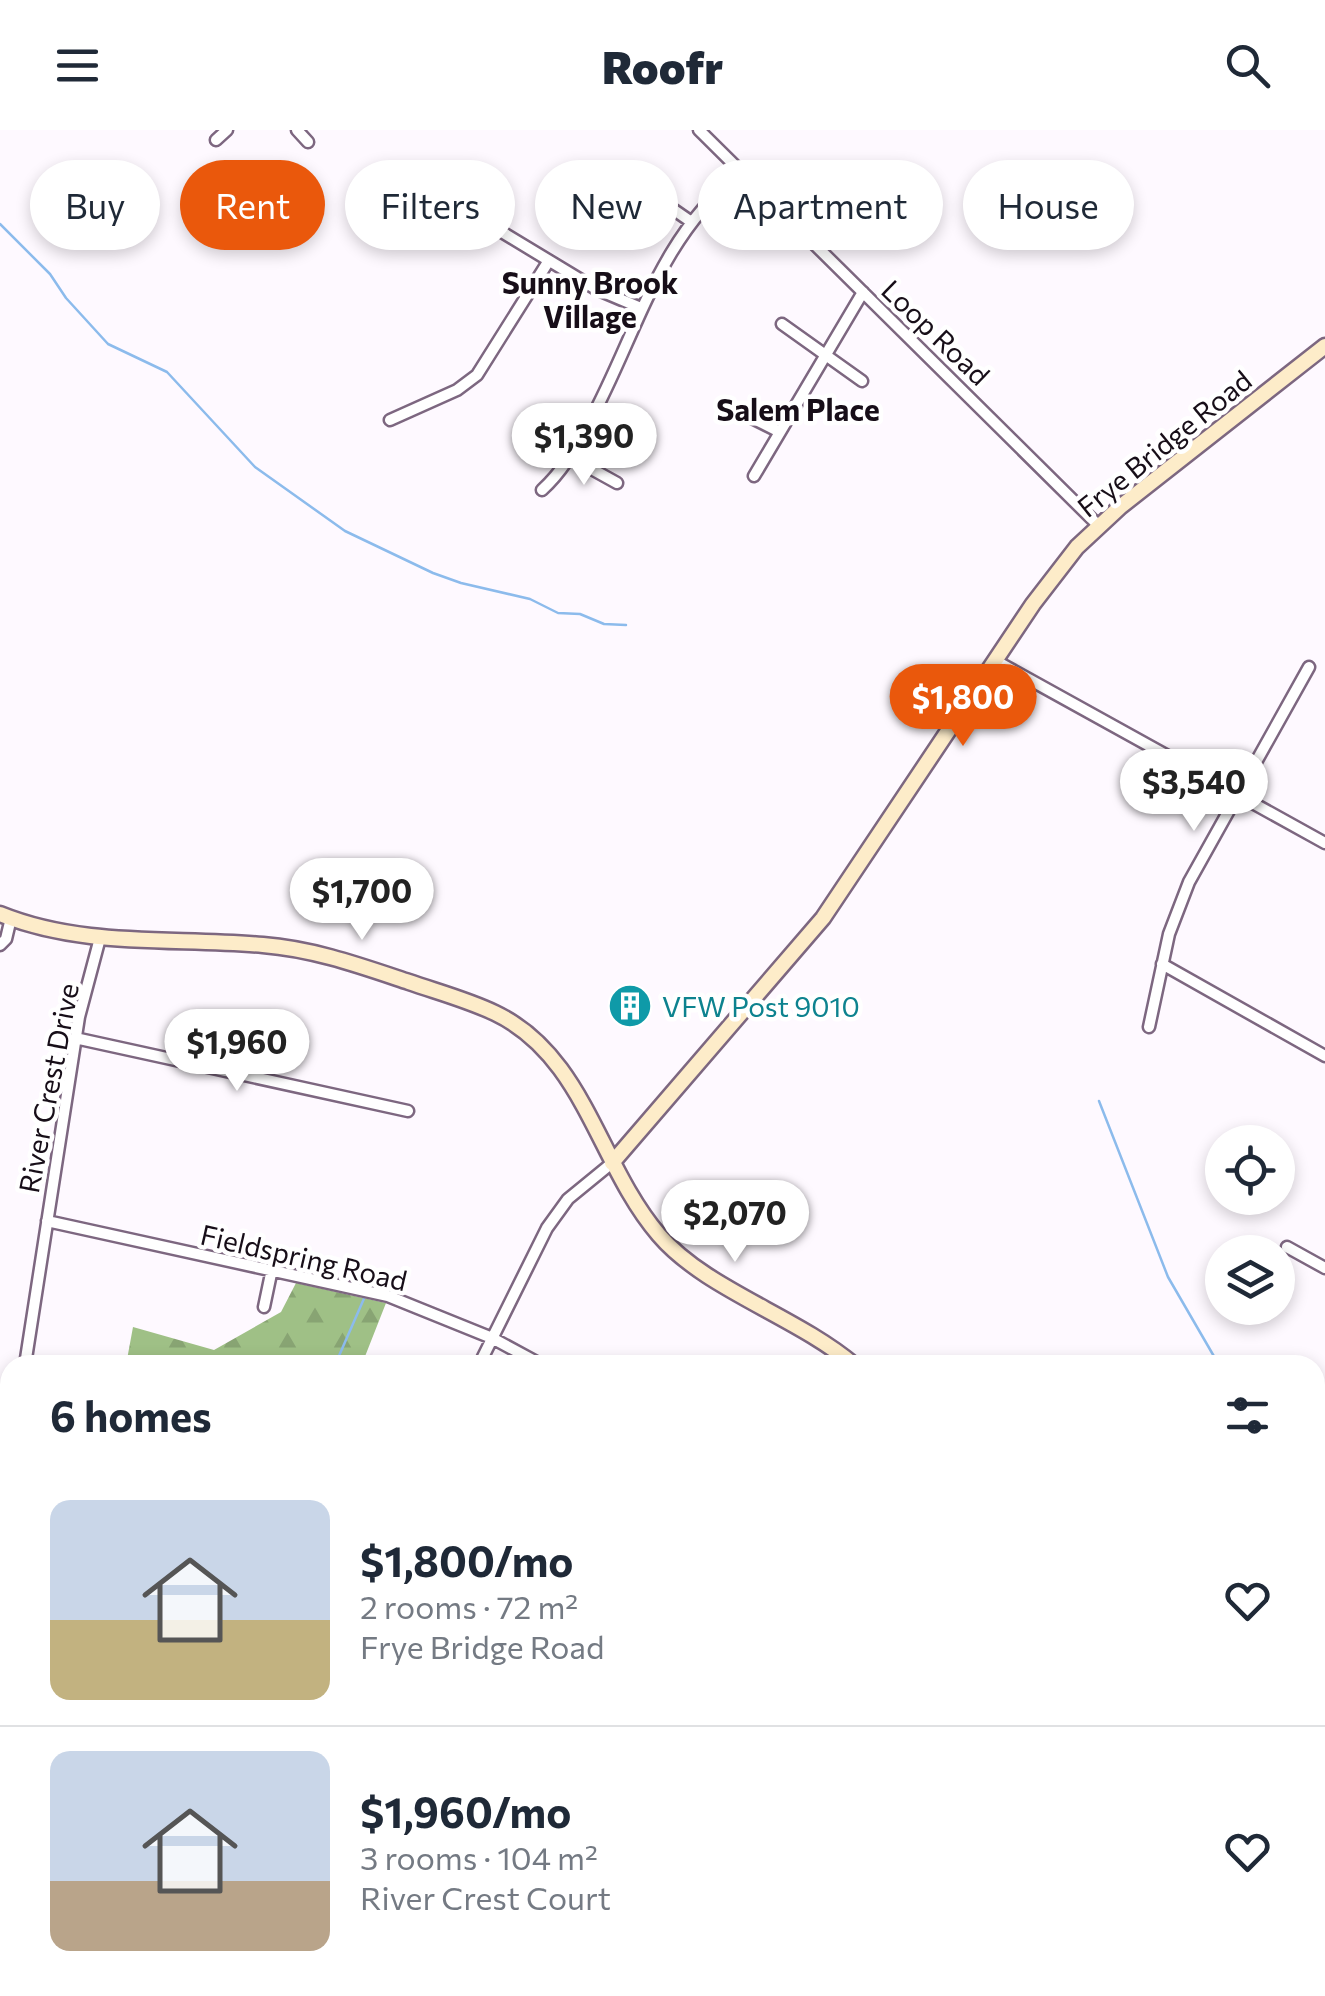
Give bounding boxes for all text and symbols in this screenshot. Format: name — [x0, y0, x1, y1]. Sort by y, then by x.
icon: menu — [50, 38, 105, 93]
text: Roofr — [602, 38, 723, 93]
icon: search — [1220, 38, 1275, 93]
chip: Buy — [30, 160, 160, 250]
chip: Rent — [180, 160, 325, 250]
chip: Filters — [345, 160, 515, 250]
chip: New — [535, 160, 678, 250]
chip: Apartment — [698, 160, 943, 250]
chip: House — [963, 160, 1134, 250]
district label: Sunny Brook Village — [502, 263, 678, 334]
street label: Loop Road — [875, 272, 997, 392]
street label: Frye Bridge Road — [1070, 362, 1258, 524]
district label: Salem Place — [716, 390, 880, 427]
pin: $1,390 — [503, 403, 665, 488]
text: $1,390 — [534, 415, 634, 455]
pin: $1,800 — [882, 664, 1044, 749]
text: $1,800 — [912, 676, 1014, 716]
pin: $3,540 — [1113, 749, 1275, 834]
text: $3,540 — [1142, 761, 1246, 801]
pin: $1,700 — [281, 858, 443, 943]
text: $1,700 — [312, 870, 412, 910]
street label: River Crest Drive — [11, 980, 85, 1196]
building icon: VFW Post 9010 — [607, 983, 653, 1029]
place label: VFW Post 9010 — [662, 989, 860, 1023]
pin: $1,960 — [156, 1009, 318, 1094]
text: $1,960 — [186, 1021, 288, 1061]
map controls — [1205, 1125, 1295, 1325]
button: locate — [1205, 1125, 1295, 1215]
pin: $2,070 — [654, 1180, 816, 1265]
text: $2,070 — [683, 1192, 787, 1232]
street label: Fieldspring Road — [197, 1217, 411, 1297]
button: layers — [1205, 1235, 1295, 1325]
icon: filters — [1220, 1388, 1275, 1443]
text: 6 homes — [50, 1389, 212, 1441]
text: $1,800/mo — [360, 1534, 573, 1586]
icon: home — [130, 1540, 250, 1660]
icon: heart — [1220, 1573, 1275, 1628]
text: 2 rooms · 72 m² — [360, 1586, 578, 1626]
text: Frye Bridge Road — [360, 1626, 605, 1666]
text: $1,960/mo — [360, 1785, 571, 1837]
icon: home — [130, 1791, 250, 1911]
icon: heart — [1220, 1824, 1275, 1879]
text: 3 rooms · 104 m² — [360, 1837, 598, 1877]
text: River Crest Court — [360, 1877, 611, 1917]

